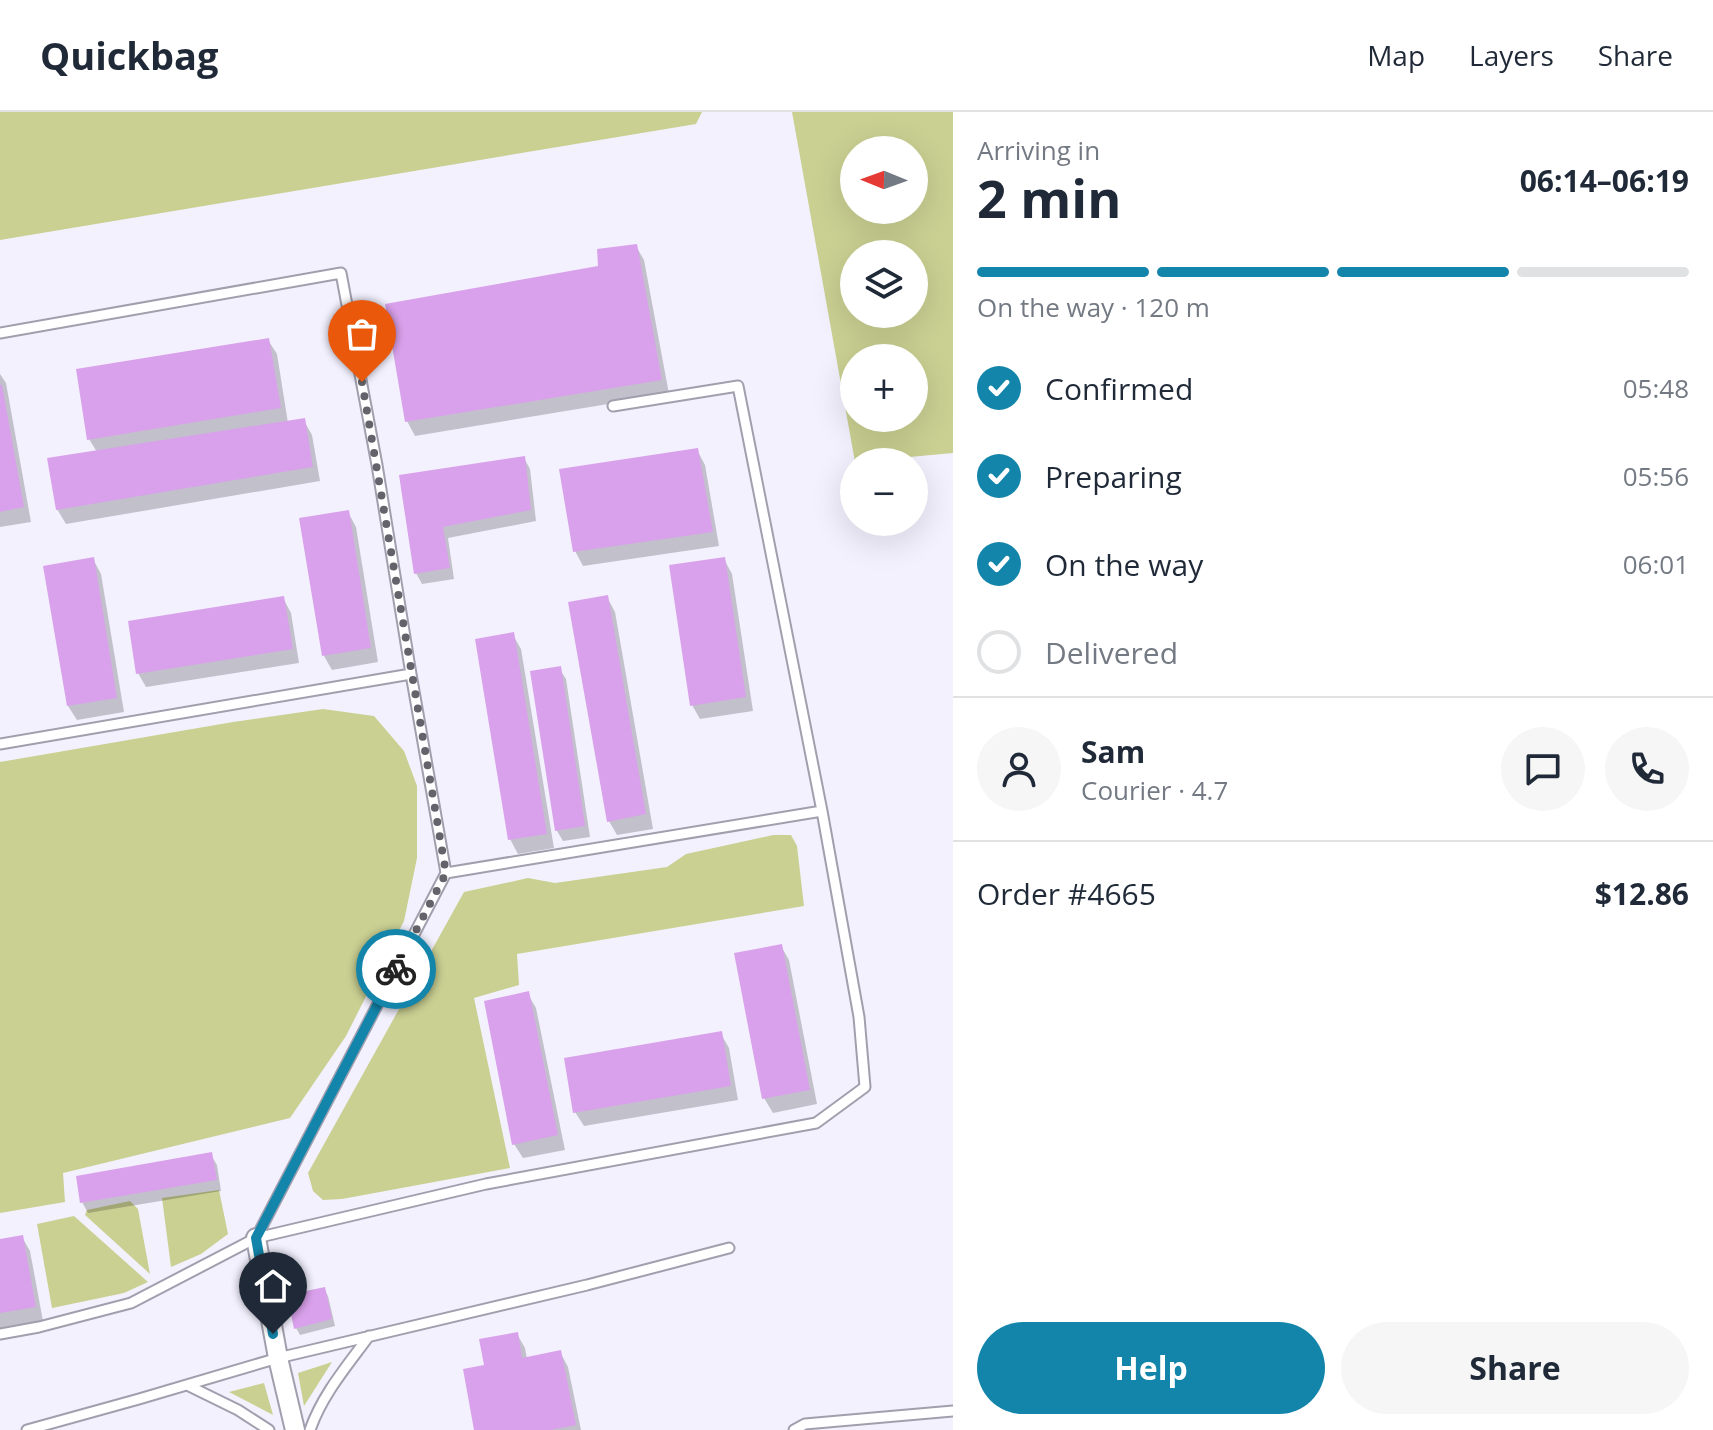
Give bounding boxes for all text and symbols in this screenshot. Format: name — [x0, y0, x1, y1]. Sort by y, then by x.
text: Quickbag — [40, 29, 218, 81]
text: Map — [1367, 36, 1425, 74]
text: Layers — [1469, 36, 1554, 74]
text: Share — [1598, 36, 1673, 74]
text: Arriving in — [977, 132, 1100, 168]
north arrow — [840, 136, 928, 224]
map controls — [840, 136, 928, 536]
text: 06:14–06:19 — [1520, 160, 1689, 201]
text: 2 min — [977, 162, 1121, 233]
button: layers — [840, 240, 928, 328]
text: On the way · 120 m — [977, 289, 1210, 325]
pin — [328, 300, 396, 382]
icon: bag — [340, 312, 384, 356]
button: + — [840, 344, 928, 432]
icon: check — [977, 366, 1021, 410]
text: Confirmed — [1045, 368, 1193, 409]
text: 05:48 — [1623, 370, 1689, 406]
button: − — [840, 448, 928, 536]
icon: check — [977, 454, 1021, 498]
text: Preparing — [1045, 456, 1182, 497]
text: 05:56 — [1623, 458, 1689, 494]
icon: check — [977, 542, 1021, 586]
text: On the way — [1045, 544, 1203, 585]
text: 06:01 — [1623, 546, 1689, 582]
text: Delivered — [1045, 632, 1178, 673]
button: person — [977, 727, 1061, 811]
button: chat — [1501, 727, 1585, 811]
button: phone — [1605, 727, 1689, 811]
text: Sam — [1081, 731, 1145, 772]
text: Courier · 4.7 — [1081, 772, 1228, 808]
text: Order #4665 — [977, 873, 1156, 914]
text: $12.86 — [1595, 873, 1689, 914]
courier — [356, 929, 436, 1009]
icon: bike — [374, 947, 418, 991]
pin — [239, 1252, 307, 1334]
icon: home — [251, 1264, 295, 1308]
button: Help — [977, 1322, 1325, 1414]
button: Share — [1341, 1322, 1689, 1414]

